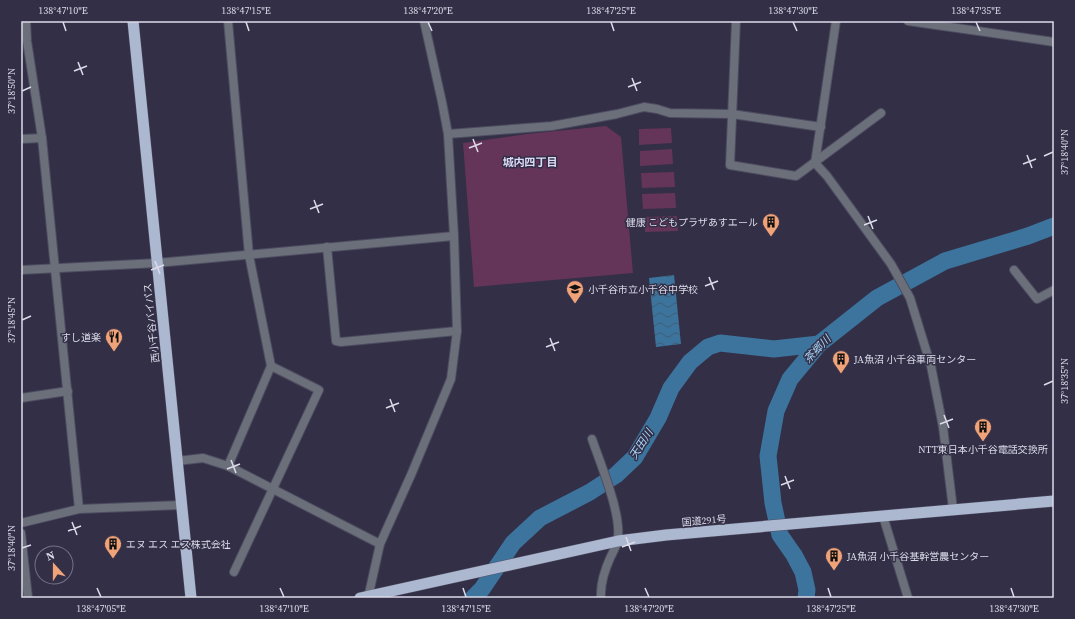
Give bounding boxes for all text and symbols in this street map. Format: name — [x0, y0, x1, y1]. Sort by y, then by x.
text: 138°47'10"E — [38, 4, 88, 17]
text: 138°47'15"E — [221, 4, 271, 17]
text: 138°47'20"E — [403, 4, 453, 17]
text: 138°47'25"E — [586, 4, 636, 17]
text: 138°47'30"E — [768, 4, 818, 17]
text: 138°47'35"E — [951, 4, 1001, 17]
text: 37°18'50"N — [5, 68, 18, 114]
text: 37°18'40"N — [1058, 129, 1071, 175]
district label: 城内四丁目 — [503, 155, 558, 170]
building icon: 健康 こどもプラザあすエール — [761, 212, 781, 237]
place label: 健康 こどもプラザあすエール — [626, 216, 758, 229]
school or university icon: 小千谷市立小千谷中学校 — [565, 279, 585, 304]
street label: 西小千谷バイパス — [141, 283, 162, 363]
place label: 小千谷市立小千谷中学校 — [588, 283, 698, 296]
text: 37°18'45"N — [5, 297, 18, 343]
restaurant icon: すし道楽 — [104, 327, 124, 352]
place label: すし道楽 — [61, 331, 101, 344]
water label: 茶郷川 — [801, 332, 835, 366]
building icon: JA魚沼 小千谷車両センター — [831, 349, 851, 374]
place label: JA魚沼 小千谷車両センター — [853, 353, 976, 366]
text: 37°18'35"N — [1058, 358, 1071, 404]
building icon: NTT東日本小千谷電話交換所 — [973, 417, 993, 442]
water label: 天田川 — [626, 426, 657, 462]
place label: NTT東日本小千谷電話交換所 — [918, 443, 1048, 456]
street label: 国道291号 — [681, 512, 727, 529]
text: 37°18'40"N — [5, 525, 18, 571]
building icon: エヌ エス エス株式会社 — [103, 534, 123, 559]
place label: エヌ エス エス株式会社 — [126, 538, 231, 551]
north arrow — [34, 545, 74, 585]
building icon: JA魚沼 小千谷基幹営農センター — [824, 546, 844, 571]
text: N — [44, 548, 57, 565]
place label: JA魚沼 小千谷基幹営農センター — [846, 550, 989, 563]
text: 138°47'05"E — [76, 602, 126, 615]
text: 138°47'10"E — [259, 602, 309, 615]
text: 138°47'15"E — [441, 602, 491, 615]
text: 138°47'20"E — [624, 602, 674, 615]
text: 138°47'25"E — [806, 602, 856, 615]
text: 138°47'30"E — [989, 602, 1039, 615]

